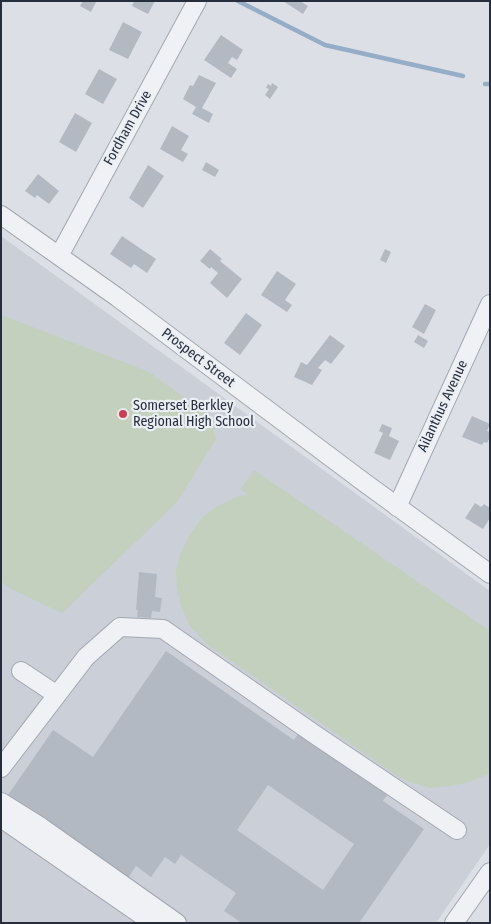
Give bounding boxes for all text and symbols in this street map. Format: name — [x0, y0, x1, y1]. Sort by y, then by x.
street label: Fordham Drive — [101, 88, 155, 168]
street label: Prospect Street — [158, 325, 238, 391]
street label: Ailanthus Avenue — [414, 357, 472, 455]
place label: Somerset Berkley Regional High School — [133, 398, 254, 431]
marker: Somerset Berkley Regional High School — [117, 408, 129, 420]

